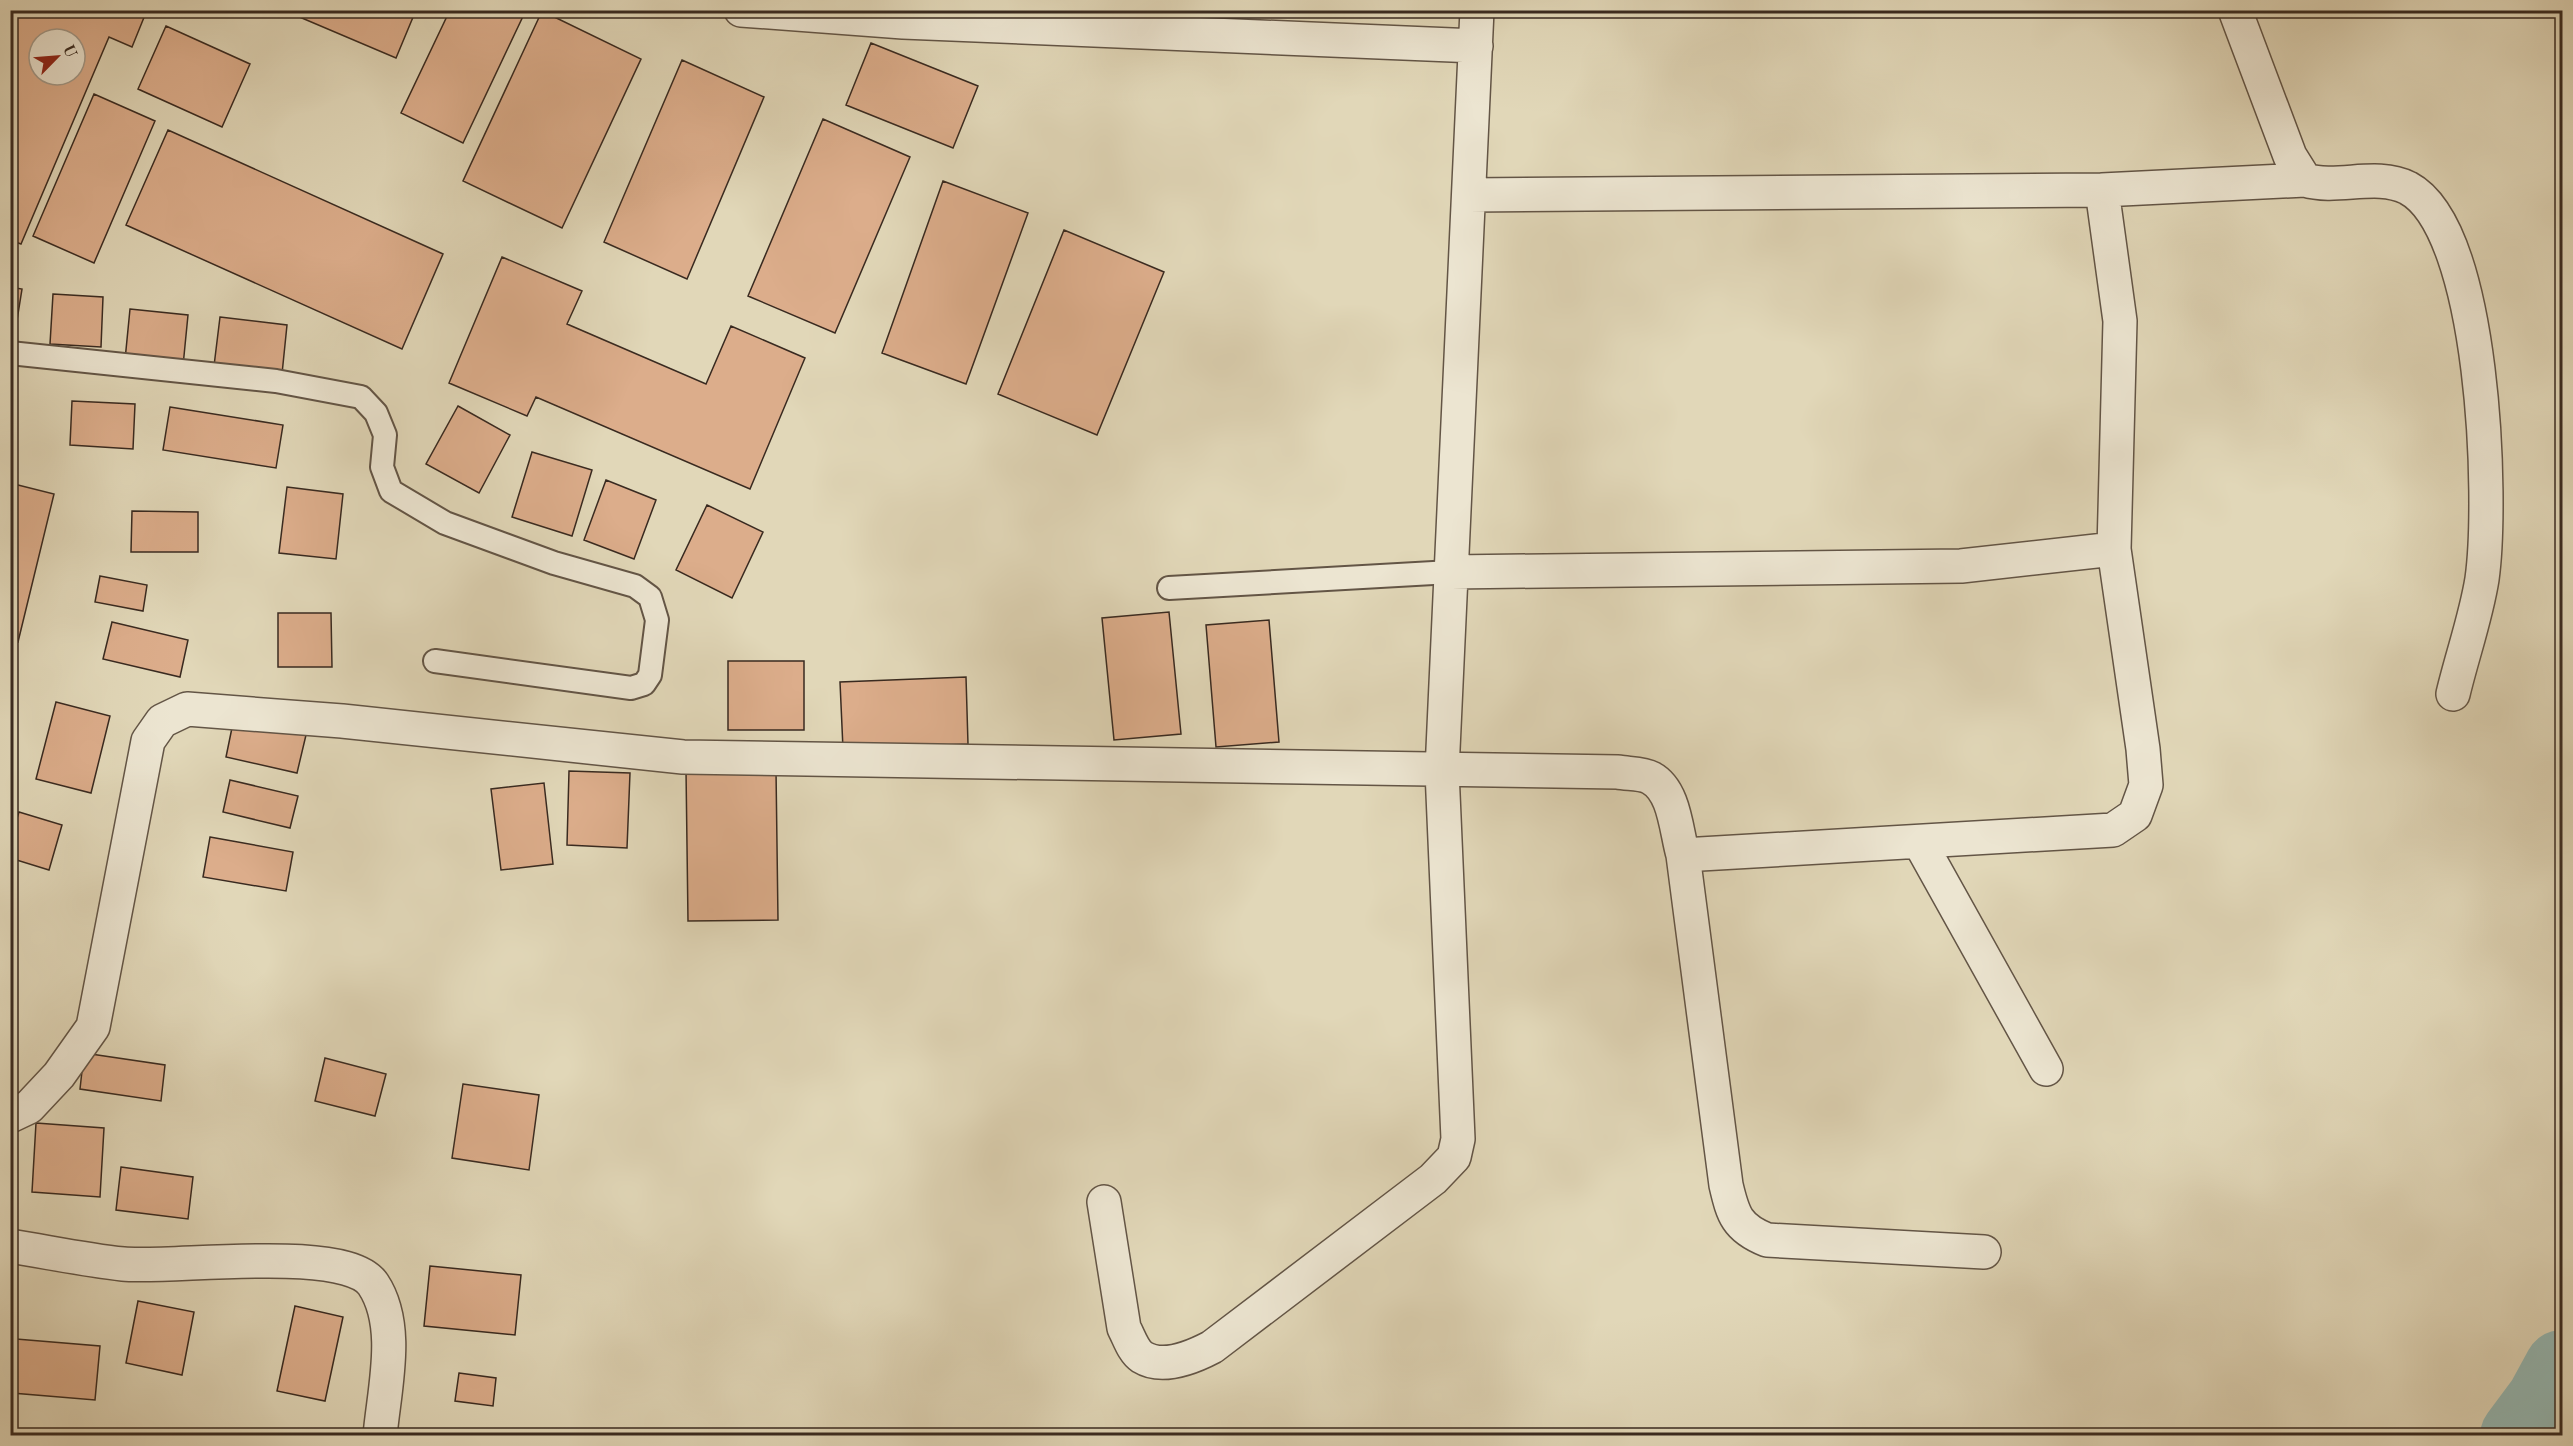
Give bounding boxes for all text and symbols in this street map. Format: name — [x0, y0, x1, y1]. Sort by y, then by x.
north arrow — [27, 27, 87, 87]
text: U — [59, 42, 79, 61]

